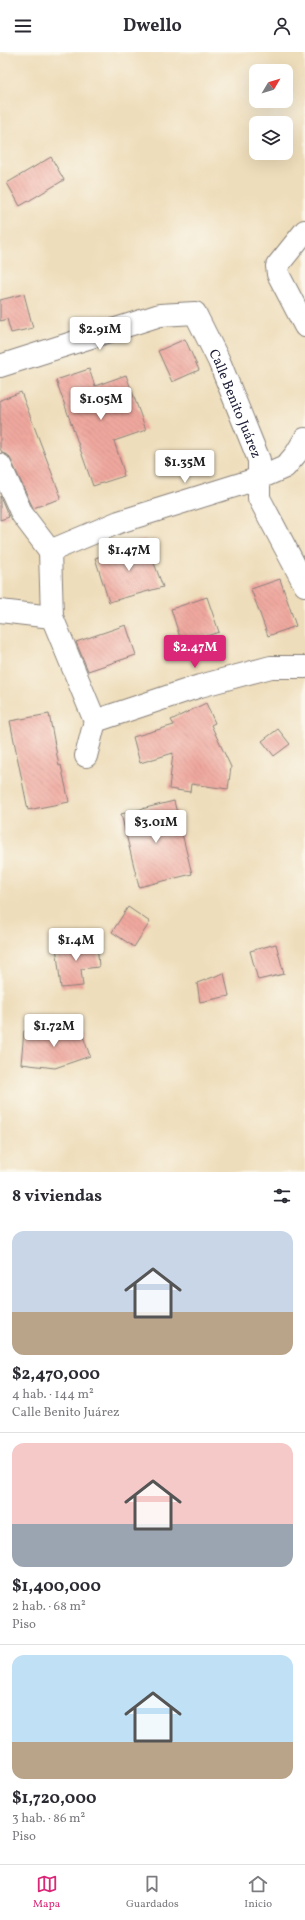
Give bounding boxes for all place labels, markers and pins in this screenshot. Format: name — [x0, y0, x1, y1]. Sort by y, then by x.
pin: $2.91M — [67, 317, 133, 351]
pin: $1.05M — [68, 387, 134, 421]
pin: $1.35M — [152, 450, 218, 484]
pin: $1.47M — [96, 538, 162, 572]
pin: $2.47M — [162, 635, 228, 669]
pin: $3.01M — [123, 810, 189, 844]
pin: $1.4M — [48, 928, 104, 962]
pin: $1.72M — [21, 1014, 87, 1048]

